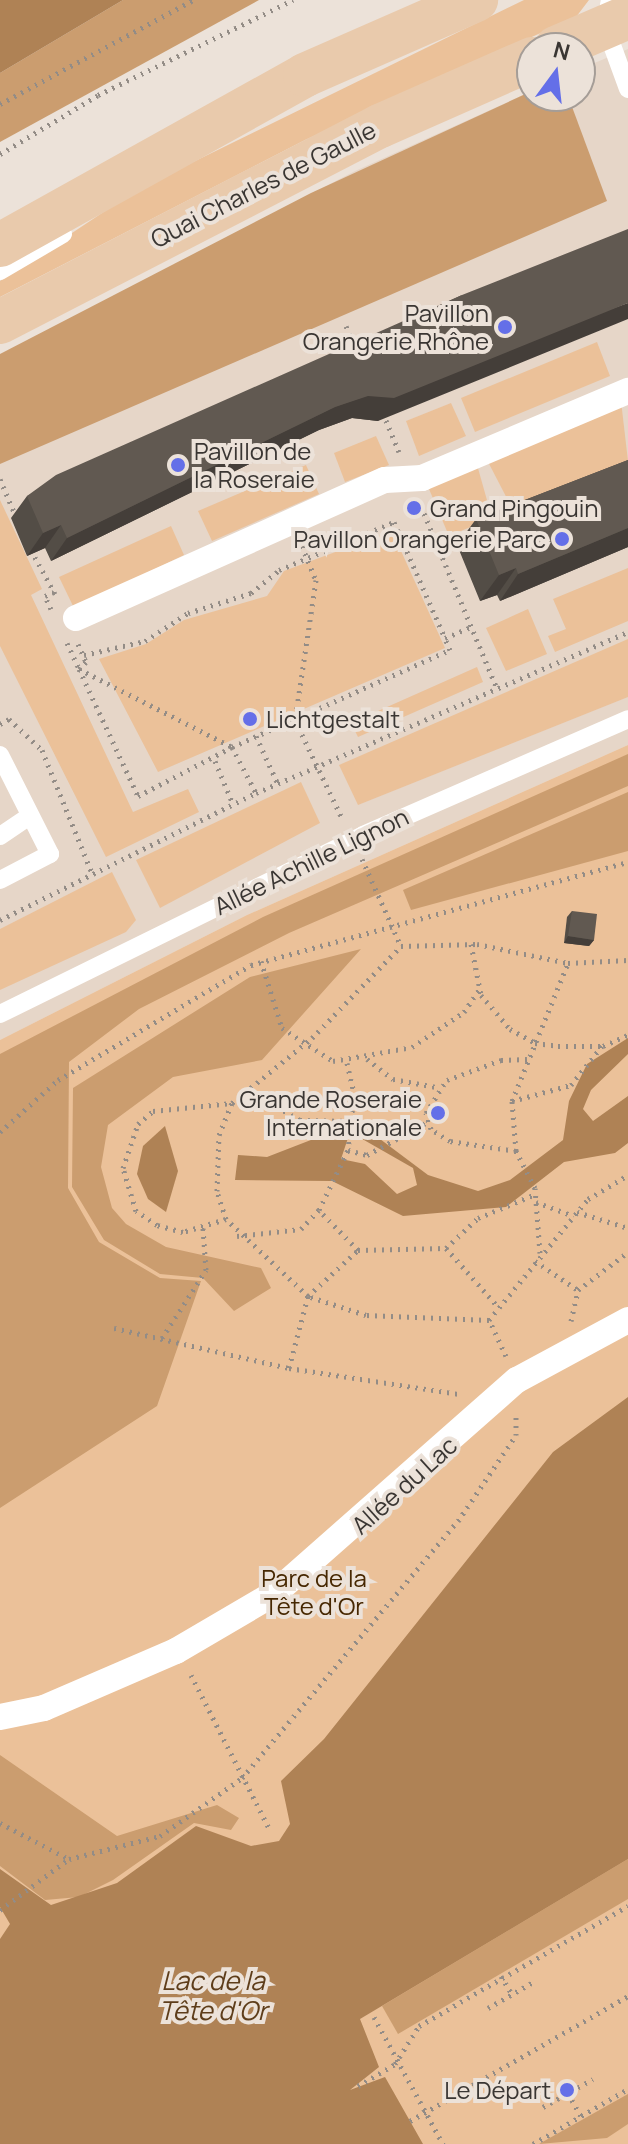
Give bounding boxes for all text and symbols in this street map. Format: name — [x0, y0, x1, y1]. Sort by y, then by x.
north arrow — [516, 32, 596, 112]
text: N — [550, 34, 573, 67]
street label: Quai Charles de Gaulle — [146, 115, 380, 253]
place label: Pavillon Orangerie Rhône — [303, 299, 489, 355]
marker: Pavillon Orangerie Rhône — [496, 318, 514, 336]
place label: Pavillon de la Roseraie — [194, 437, 315, 493]
marker: Pavillon de la Roseraie — [169, 456, 187, 474]
place label: Grand Pingouin — [430, 494, 598, 522]
marker: Grand Pingouin — [405, 499, 423, 517]
place label: Pavillon Orangerie Parc — [294, 525, 546, 553]
marker: Pavillon Orangerie Parc — [553, 530, 571, 548]
place label: Lichtgestalt — [266, 705, 400, 733]
marker: Lichtgestalt — [241, 710, 259, 728]
street label: Allée Achille Lignon — [209, 802, 413, 920]
place label: Grande Roseraie Internationale — [239, 1085, 422, 1141]
marker: Grande Roseraie Internationale — [429, 1104, 447, 1122]
street label: Allée du Lac — [346, 1430, 462, 1540]
park label: Parc de la Tête d'Or — [261, 1564, 367, 1620]
water label: Lac de la Tête d'Or — [159, 1965, 267, 2026]
place label: Le Départ — [444, 2076, 551, 2104]
marker: Le Départ — [558, 2081, 576, 2099]

